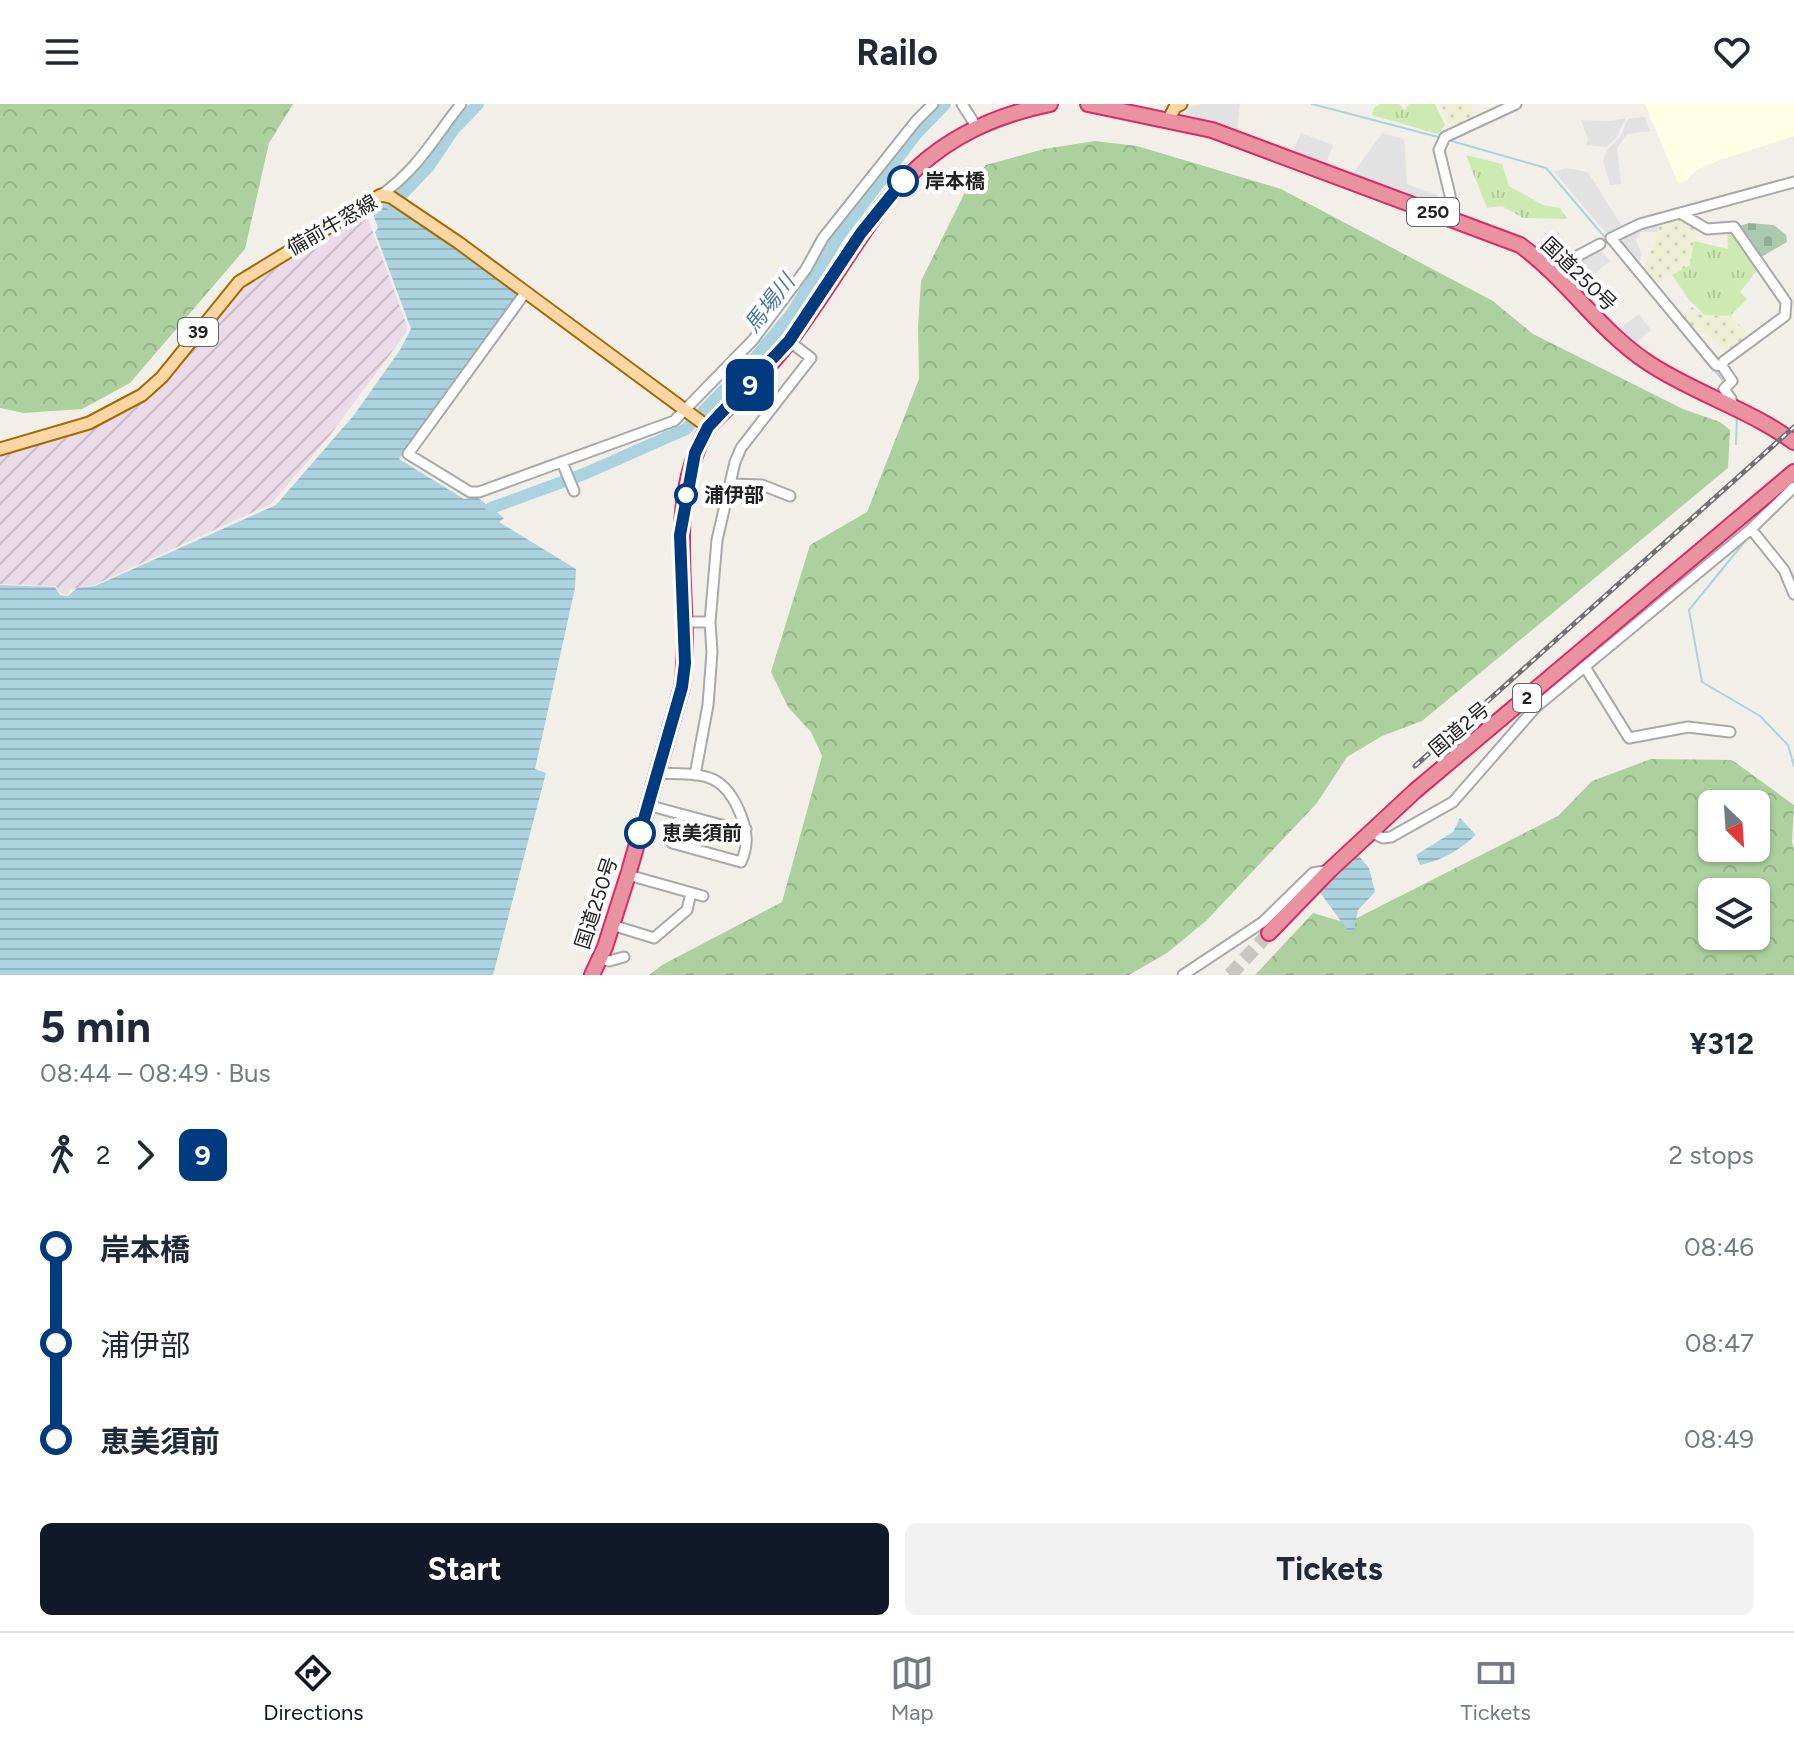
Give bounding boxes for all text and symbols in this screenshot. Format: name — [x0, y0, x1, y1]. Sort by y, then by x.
icon: menu — [40, 30, 84, 74]
icon: heart — [1710, 30, 1754, 74]
text: Railo — [856, 31, 938, 74]
marker: 岸本橋 — [888, 166, 918, 196]
place label: 岸本橋 — [925, 169, 985, 193]
street label: 備前牛窓線 — [283, 190, 381, 260]
road number: 250 — [1407, 198, 1459, 226]
street label: 国道250号 — [1536, 232, 1622, 316]
water label: 馬場川 — [738, 267, 802, 338]
road number: 39 — [178, 318, 218, 346]
line badge: 9 — [724, 359, 776, 411]
text: 9 — [742, 368, 758, 402]
place label: 浦伊部 — [704, 483, 764, 507]
marker: 浦伊部 — [675, 484, 697, 506]
road number: 2 — [1513, 684, 1541, 712]
street label: 国道2号 — [1424, 697, 1494, 761]
north arrow — [1698, 790, 1770, 862]
map controls — [1698, 790, 1770, 950]
marker: 恵美須前 — [625, 818, 655, 848]
place label: 恵美須前 — [662, 821, 742, 845]
street label: 国道250号 — [570, 854, 622, 952]
button: layers — [1698, 878, 1770, 950]
text: 5 min — [40, 1000, 151, 1053]
text: ¥312 — [1689, 1025, 1754, 1062]
text: 08:44 – 08:49 · Bus — [40, 1057, 271, 1089]
icon: walk — [40, 1133, 84, 1177]
icon: forward — [123, 1133, 167, 1177]
text: 9 — [195, 1138, 211, 1172]
text: 2 — [96, 1139, 111, 1171]
text: 2 stops — [1669, 1139, 1754, 1171]
text: 岸本橋 — [100, 1231, 190, 1268]
text: 08:46 — [1684, 1231, 1754, 1263]
text: 浦伊部 — [100, 1327, 190, 1364]
text: 08:47 — [1685, 1327, 1754, 1359]
text: 恵美須前 — [100, 1423, 220, 1460]
text: 08:49 — [1684, 1423, 1754, 1455]
button: Start — [40, 1523, 889, 1615]
button: Tickets — [905, 1523, 1754, 1615]
tab: Directions — [263, 1651, 364, 1726]
tab: Map — [890, 1651, 934, 1726]
tab: Tickets — [1461, 1651, 1531, 1726]

